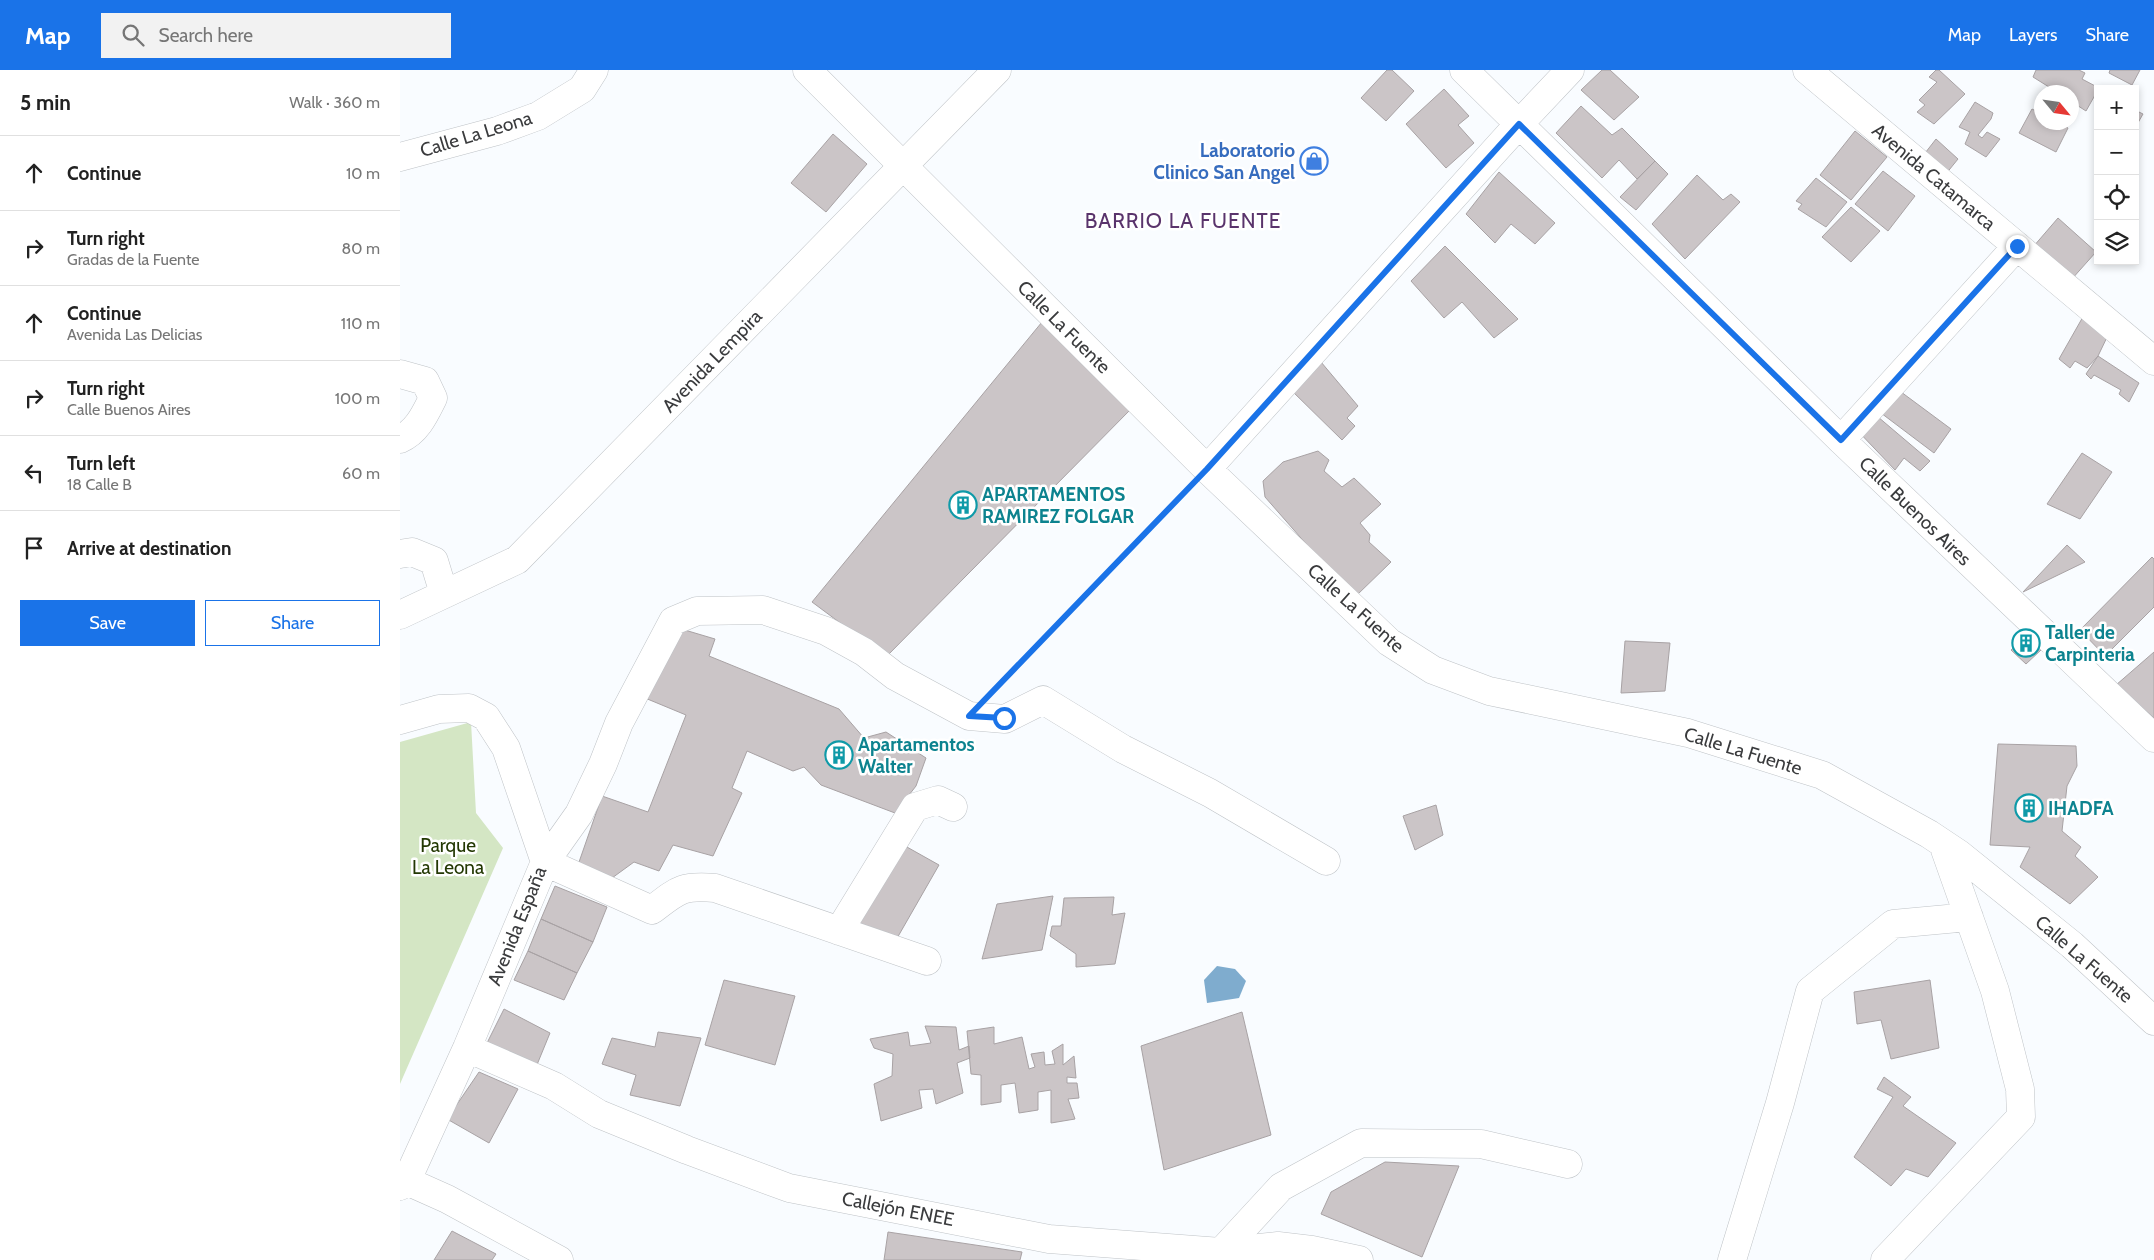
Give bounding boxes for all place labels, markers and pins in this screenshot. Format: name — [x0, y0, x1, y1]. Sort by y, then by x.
place label: Laboratorio Clinico San Angel — [1153, 139, 1295, 184]
shop icon: Laboratorio Clinico San Angel — [1299, 146, 1329, 176]
place label: APARTAMENTOS RAMIREZ FOLGAR — [982, 483, 1134, 528]
building icon: APARTAMENTOS RAMIREZ FOLGAR — [948, 490, 978, 520]
place label: Taller de Carpinteria — [2045, 621, 2135, 666]
building icon: Taller de Carpinteria — [2011, 628, 2041, 658]
place label: Apartamentos Walter — [858, 733, 975, 778]
building icon: Apartamentos Walter — [824, 740, 854, 770]
building icon: IHADFA — [2014, 793, 2044, 823]
place label: IHADFA — [2048, 797, 2114, 820]

